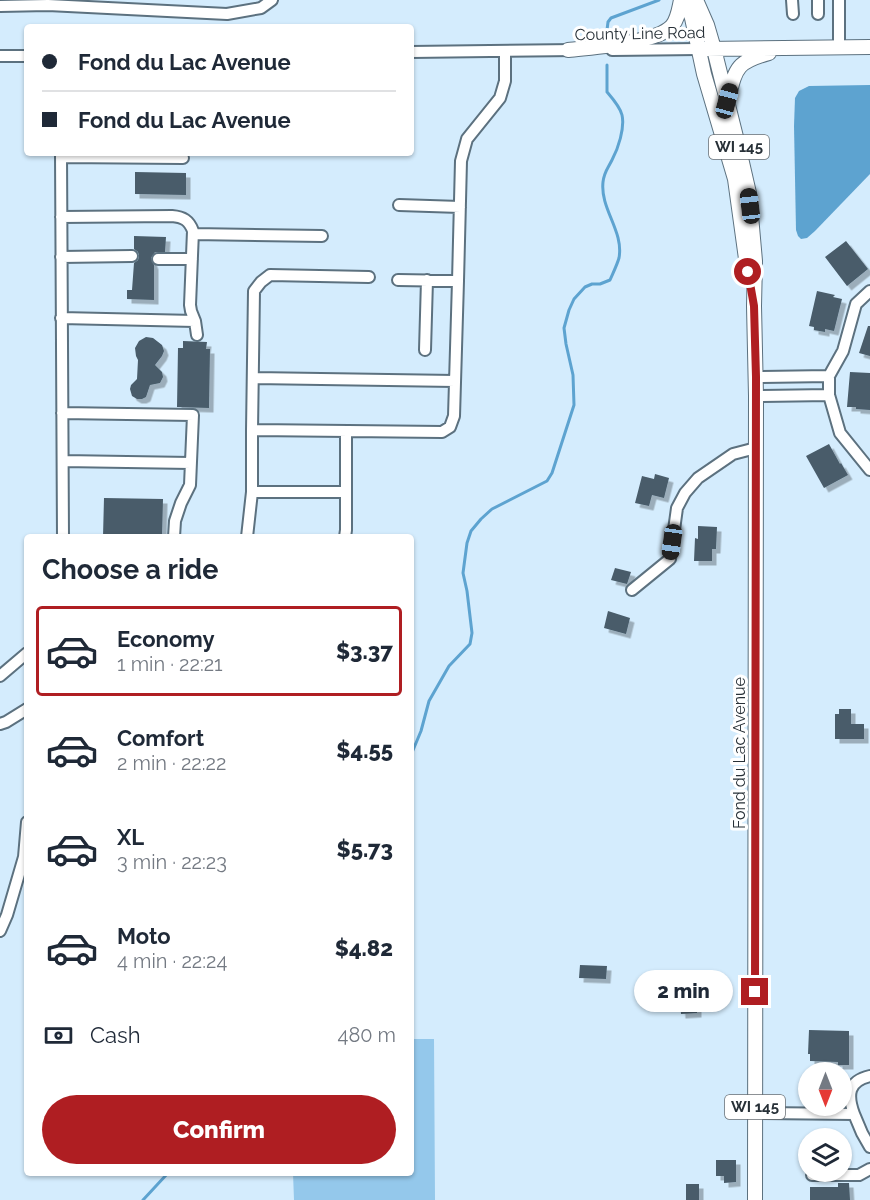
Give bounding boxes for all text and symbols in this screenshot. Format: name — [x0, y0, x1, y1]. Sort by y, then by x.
street label: County Line Road — [574, 23, 706, 44]
text: Fond du Lac Avenue — [78, 49, 291, 75]
car — [714, 81, 740, 121]
text: Fond du Lac Avenue — [78, 107, 291, 133]
road number: WI 145 — [709, 135, 769, 159]
car — [739, 187, 761, 225]
route start — [734, 258, 761, 285]
car — [661, 523, 683, 561]
text: Choose a ride — [42, 554, 218, 585]
icon: car — [45, 624, 99, 678]
text: Economy — [117, 626, 215, 652]
text: $3.37 — [336, 638, 393, 664]
text: 1 min · 22:21 — [117, 652, 223, 676]
street label: Fond du Lac Avenue — [730, 677, 749, 829]
icon: car — [45, 723, 99, 777]
text: Comfort — [117, 725, 204, 751]
text: $4.55 — [336, 737, 393, 763]
text: 2 min · 22:22 — [117, 751, 226, 775]
icon: car — [45, 822, 99, 876]
text: XL — [117, 824, 144, 850]
text: $5.73 — [337, 836, 393, 862]
text: 3 min · 22:23 — [117, 850, 227, 874]
icon: car — [45, 921, 99, 975]
text: Moto — [117, 923, 171, 949]
text: $4.82 — [335, 935, 393, 961]
text: 4 min · 22:24 — [117, 949, 227, 973]
callout: 2 min — [635, 971, 734, 1013]
route end — [741, 978, 768, 1005]
text: 2 min — [657, 979, 710, 1003]
icon: cash — [42, 1019, 75, 1052]
text: Cash — [90, 1022, 141, 1048]
text: 480 m — [338, 1023, 396, 1047]
north arrow — [798, 1062, 852, 1116]
map controls — [798, 1062, 852, 1182]
button: Confirm — [42, 1095, 396, 1164]
road number: WI 145 — [725, 1095, 785, 1119]
button: layers — [798, 1128, 852, 1182]

